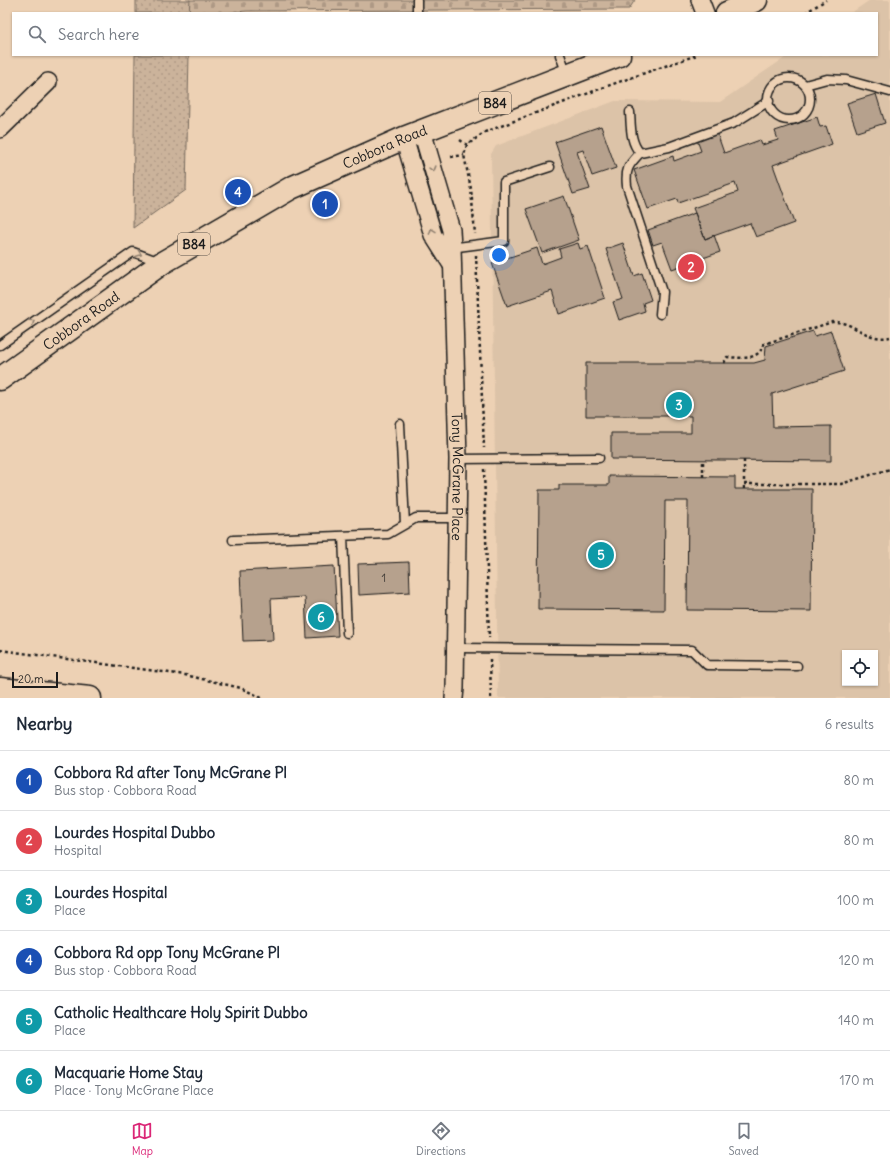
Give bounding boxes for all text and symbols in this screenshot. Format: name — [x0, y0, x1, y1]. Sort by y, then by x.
search box — [12, 12, 878, 56]
icon: search — [26, 23, 48, 45]
text: Search here — [58, 25, 139, 44]
road number: B84 — [479, 92, 511, 114]
street label: Cobbora Road — [340, 121, 430, 173]
one-way arrow — [428, 165, 437, 172]
pin: 4 — [225, 177, 251, 207]
pin: 1 — [312, 189, 338, 219]
one-way arrow — [429, 228, 437, 235]
road number: B84 — [178, 233, 210, 255]
your location — [489, 245, 509, 265]
one-way arrow — [136, 250, 143, 258]
pin: 2 — [678, 252, 704, 282]
street label: Cobbora Road — [39, 287, 123, 354]
one-way arrow — [28, 319, 35, 327]
pin: 3 — [666, 390, 692, 420]
street label: Tony McGrane Place — [448, 412, 467, 541]
pin: 5 — [588, 540, 614, 570]
house number: 1 — [382, 570, 386, 585]
pin: 6 — [308, 602, 334, 632]
map controls — [842, 650, 878, 686]
button: locate — [842, 650, 878, 686]
scale bar — [12, 670, 58, 689]
text: 20 m — [18, 672, 44, 686]
text: Nearby — [16, 713, 72, 735]
text: 6 results — [825, 716, 874, 733]
text: Cobbora Rd after Tony McGrane Pl — [54, 763, 287, 782]
text: 1 — [26, 772, 32, 789]
text: 80 m — [843, 772, 874, 789]
text: Bus stop · Cobbora Road — [54, 782, 197, 799]
text: Lourdes Hospital Dubbo — [54, 823, 215, 842]
text: 2 — [25, 832, 33, 849]
text: 80 m — [843, 832, 874, 849]
text: Hospital — [54, 842, 102, 859]
text: Lourdes Hospital — [54, 883, 167, 902]
text: 3 — [25, 892, 33, 909]
text: 100 m — [837, 892, 874, 909]
text: Place — [54, 902, 85, 919]
text: Cobbora Rd opp Tony McGrane Pl — [54, 943, 280, 962]
text: 4 — [25, 952, 33, 969]
text: 120 m — [839, 952, 874, 969]
text: Bus stop · Cobbora Road — [54, 962, 197, 979]
text: Catholic Healthcare Holy Spirit Dubbo — [54, 1003, 308, 1022]
text: 5 — [25, 1012, 33, 1029]
text: 140 m — [838, 1012, 874, 1029]
text: Place — [54, 1022, 85, 1039]
text: Macquarie Home Stay — [54, 1063, 203, 1082]
text: 6 — [25, 1072, 33, 1089]
text: 170 m — [839, 1072, 874, 1089]
text: Place · Tony McGrane Place — [54, 1082, 214, 1099]
tab: Map — [131, 1120, 153, 1158]
tab: Directions — [416, 1120, 466, 1158]
tab: Saved — [728, 1120, 759, 1158]

